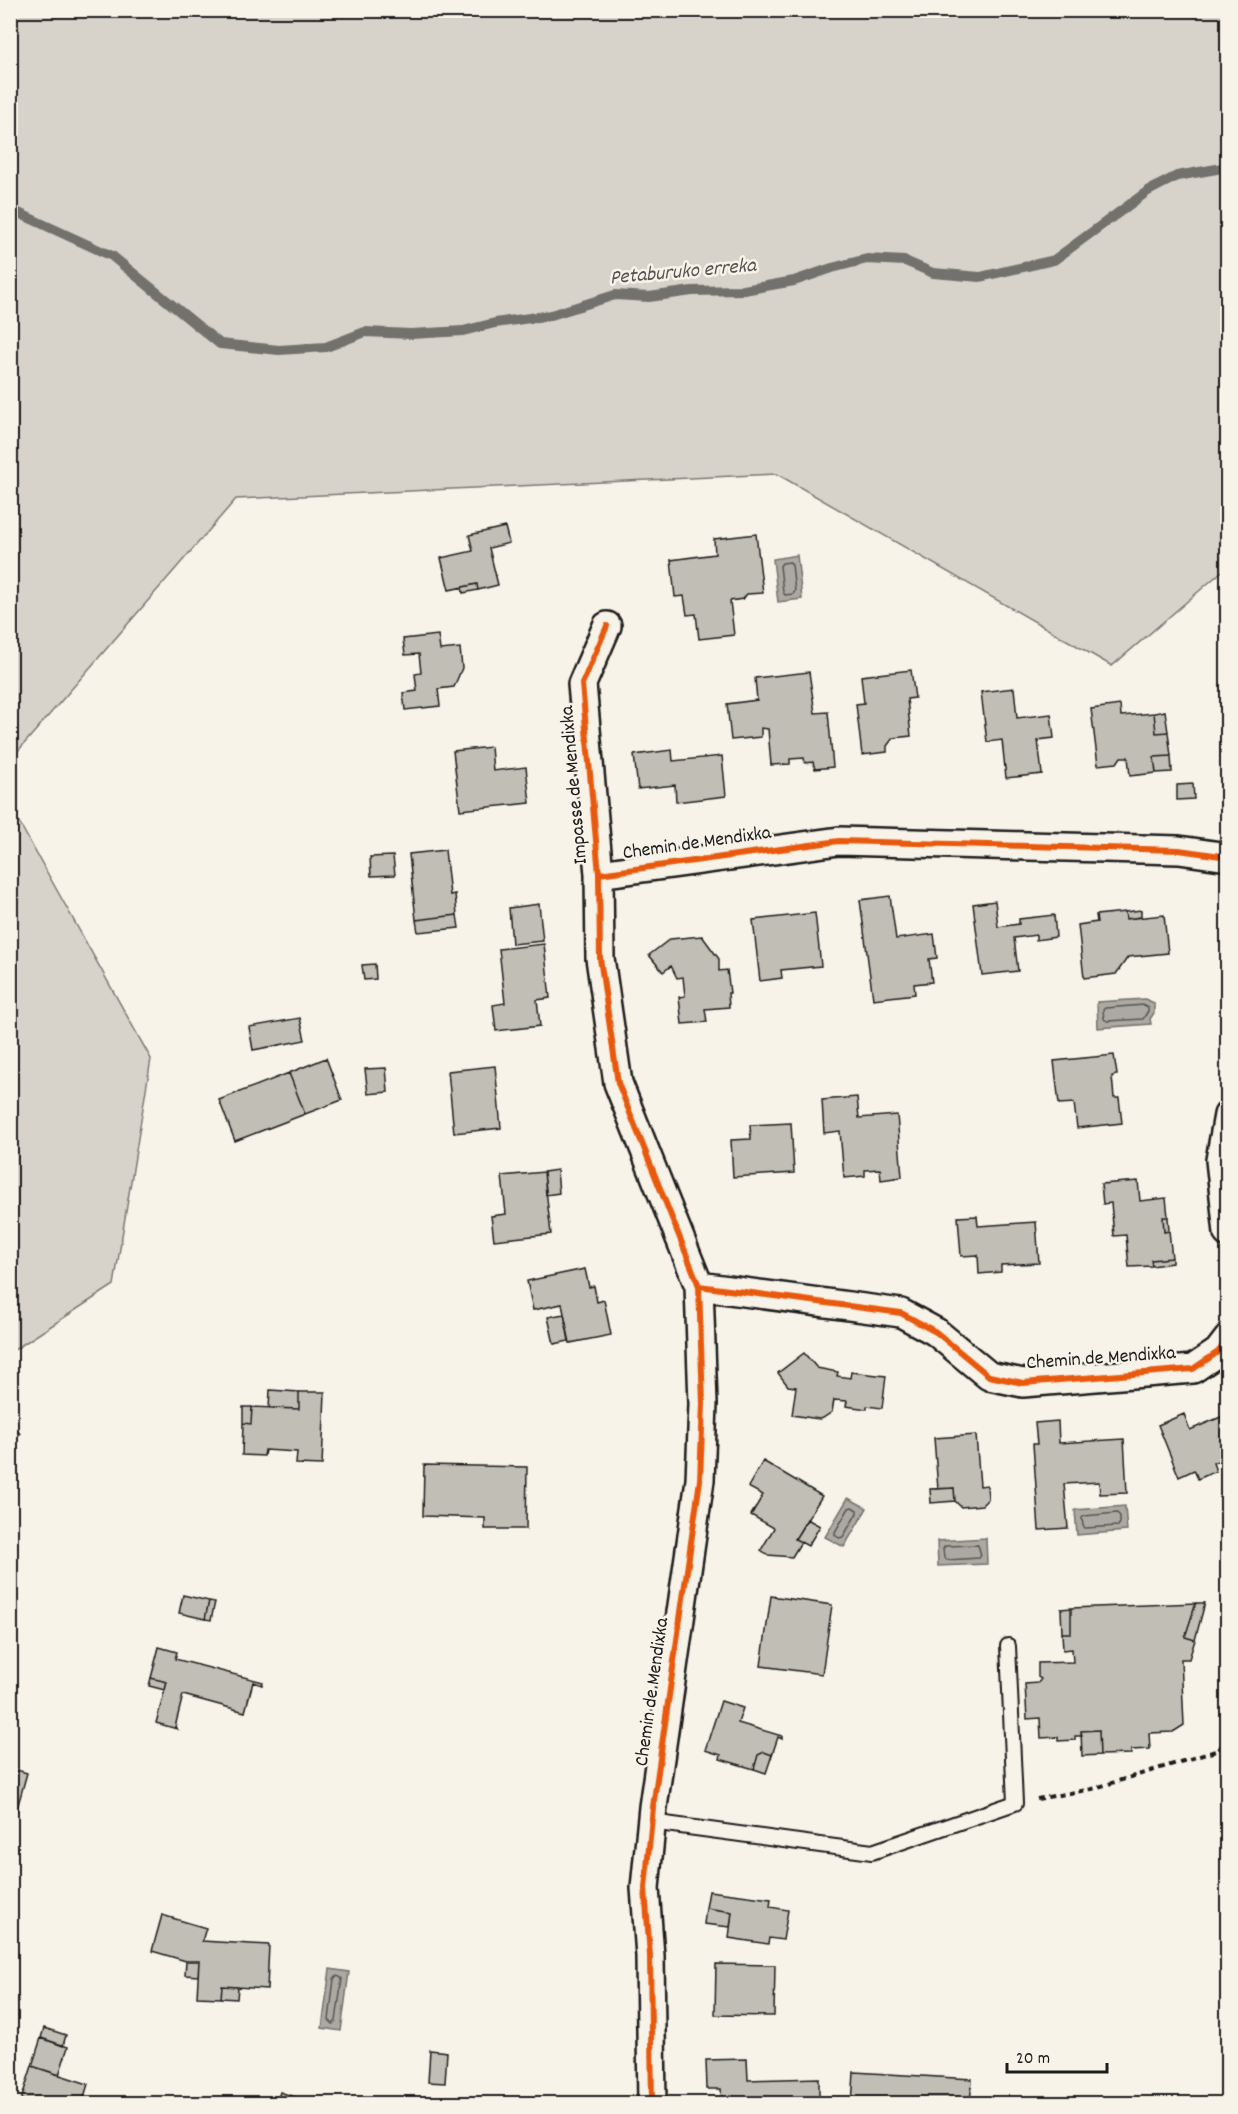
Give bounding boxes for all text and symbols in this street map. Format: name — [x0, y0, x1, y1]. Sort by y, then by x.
water label: Petaburuko erreka — [609, 252, 758, 294]
street label: Impasse de Mendixka — [554, 704, 596, 866]
street label: Chemin de Mendixka — [621, 820, 774, 868]
street label: Chemin de Mendixka — [1025, 1340, 1177, 1378]
street label: Chemin de Mendixka — [629, 1615, 677, 1768]
scale bar — [1007, 2036, 1108, 2074]
text: 20 m — [1016, 2047, 1050, 2072]

